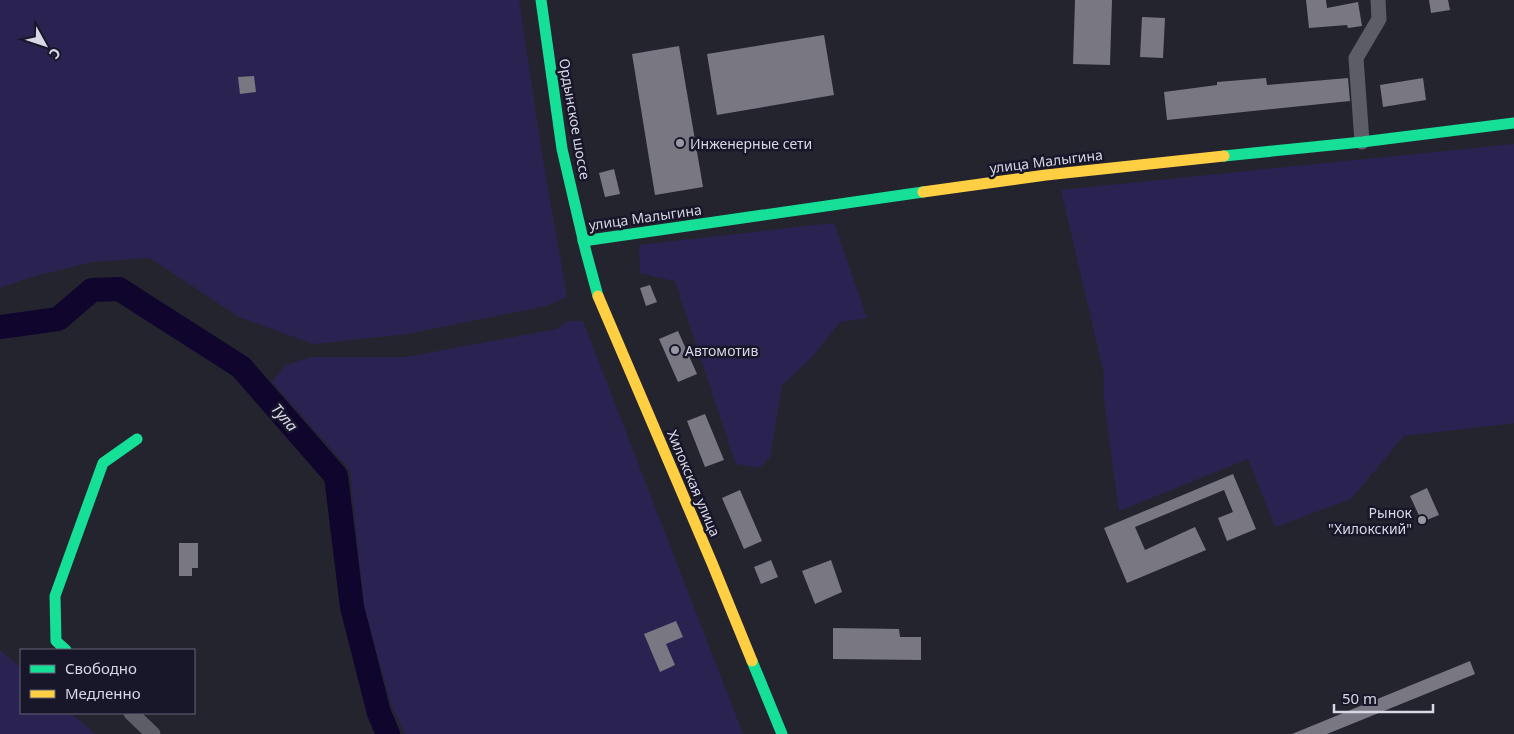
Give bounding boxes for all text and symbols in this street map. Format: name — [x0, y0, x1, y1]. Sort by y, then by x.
north arrow — [20, 20, 70, 70]
text: С — [45, 44, 66, 63]
street label: Ордынское шоссе — [555, 57, 595, 181]
place label: Инженерные сети — [690, 134, 812, 153]
marker: Инженерные сети — [674, 137, 686, 149]
street label: улица Малыгина — [988, 145, 1104, 177]
street label: улица Малыгина — [587, 200, 703, 234]
place label: Автомотив — [685, 341, 759, 360]
marker: Автомотив — [669, 344, 681, 356]
water label: Тула — [267, 399, 303, 436]
street label: Хилокская улица — [663, 427, 725, 539]
place label: Рынок "Хилокский" — [1328, 503, 1413, 538]
marker: Рынок "Хилокский" — [1416, 514, 1428, 526]
legend — [20, 649, 195, 714]
text: Свободно — [65, 658, 137, 678]
scale bar — [1334, 682, 1433, 714]
text: Медленно — [65, 683, 141, 703]
text: 50 m — [1342, 688, 1377, 708]

